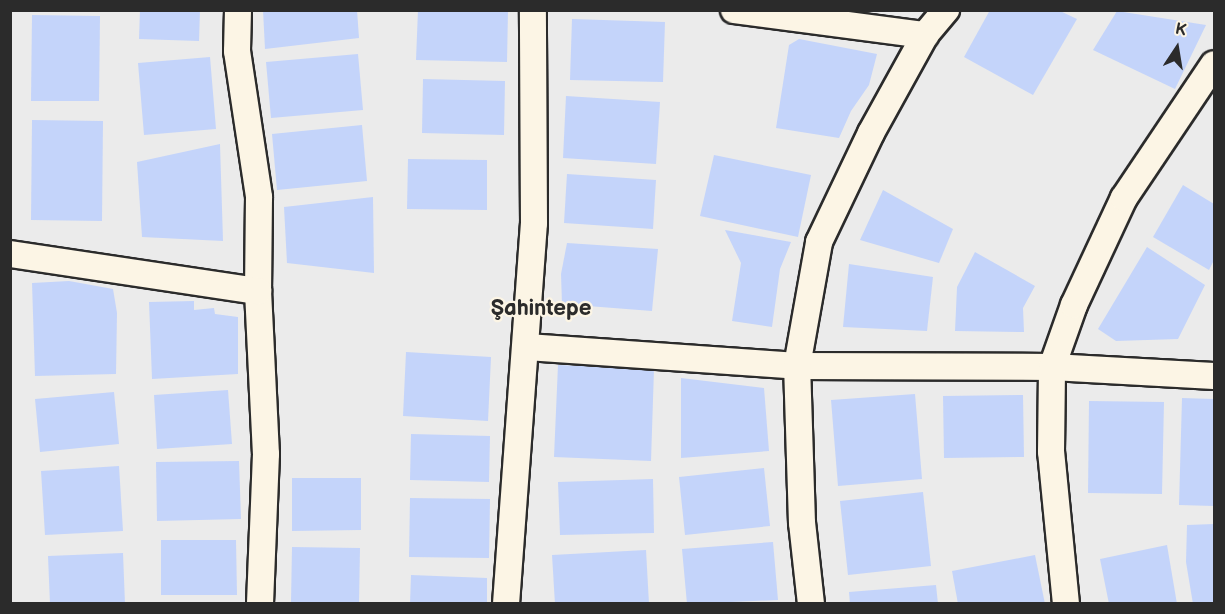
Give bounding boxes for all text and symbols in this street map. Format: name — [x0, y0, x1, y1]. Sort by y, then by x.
north arrow — [1147, 18, 1207, 78]
text: K — [1174, 19, 1188, 40]
district label: Şahintepe — [491, 296, 591, 322]

